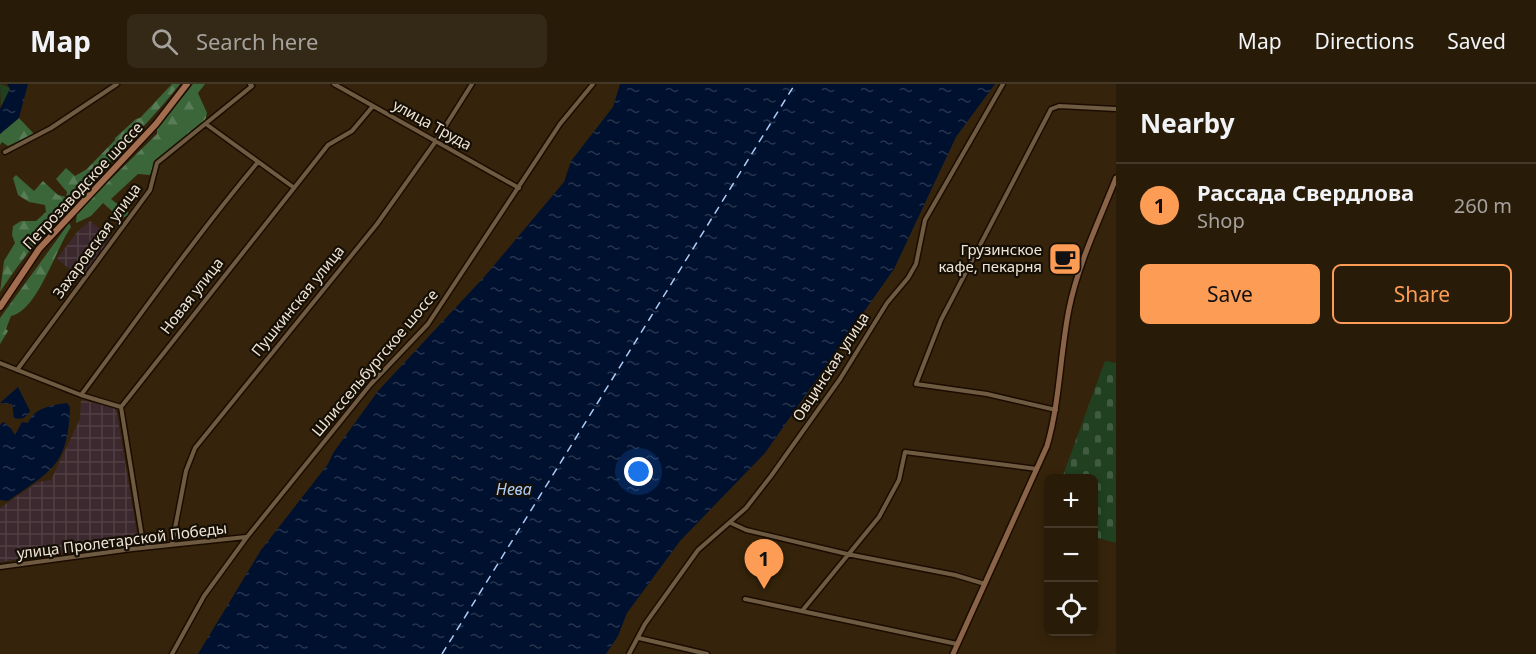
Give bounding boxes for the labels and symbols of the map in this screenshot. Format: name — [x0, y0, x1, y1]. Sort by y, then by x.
street label: улица Труда — [389, 94, 476, 154]
street label: Петрозаводское шоссе — [18, 117, 147, 253]
street label: Захаровская улица — [48, 179, 145, 302]
place label: Грузинское кафе, пекарня — [938, 239, 1042, 276]
street label: Пушкинская улица — [246, 241, 348, 360]
cafe icon: Грузинское кафе, пекарня — [1047, 241, 1083, 277]
street label: Новая улица — [155, 253, 227, 338]
street label: Шлиссельбургское шоссе — [307, 285, 442, 440]
street label: Овцинская улица — [787, 308, 873, 425]
your location — [624, 457, 653, 486]
water label: Нева — [496, 478, 532, 500]
street label: улица Пролетарской Победы — [16, 517, 228, 563]
pin: 1 — [744, 540, 783, 589]

